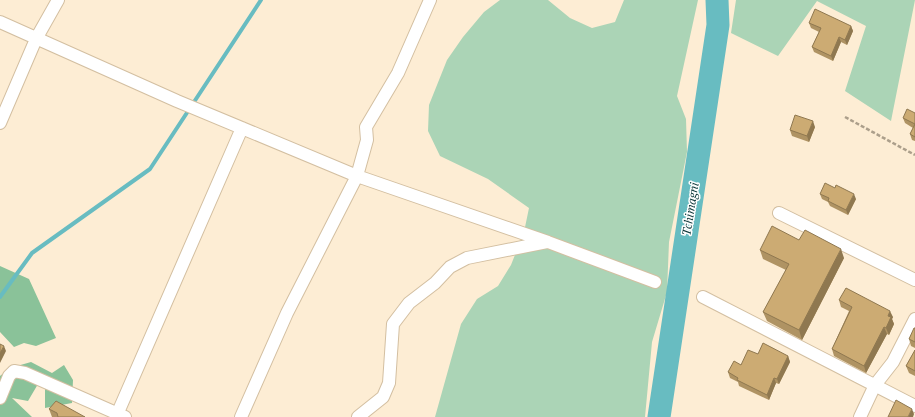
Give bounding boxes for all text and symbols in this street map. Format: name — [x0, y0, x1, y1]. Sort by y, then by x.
water label: Tchimagni — [678, 181, 702, 237]

